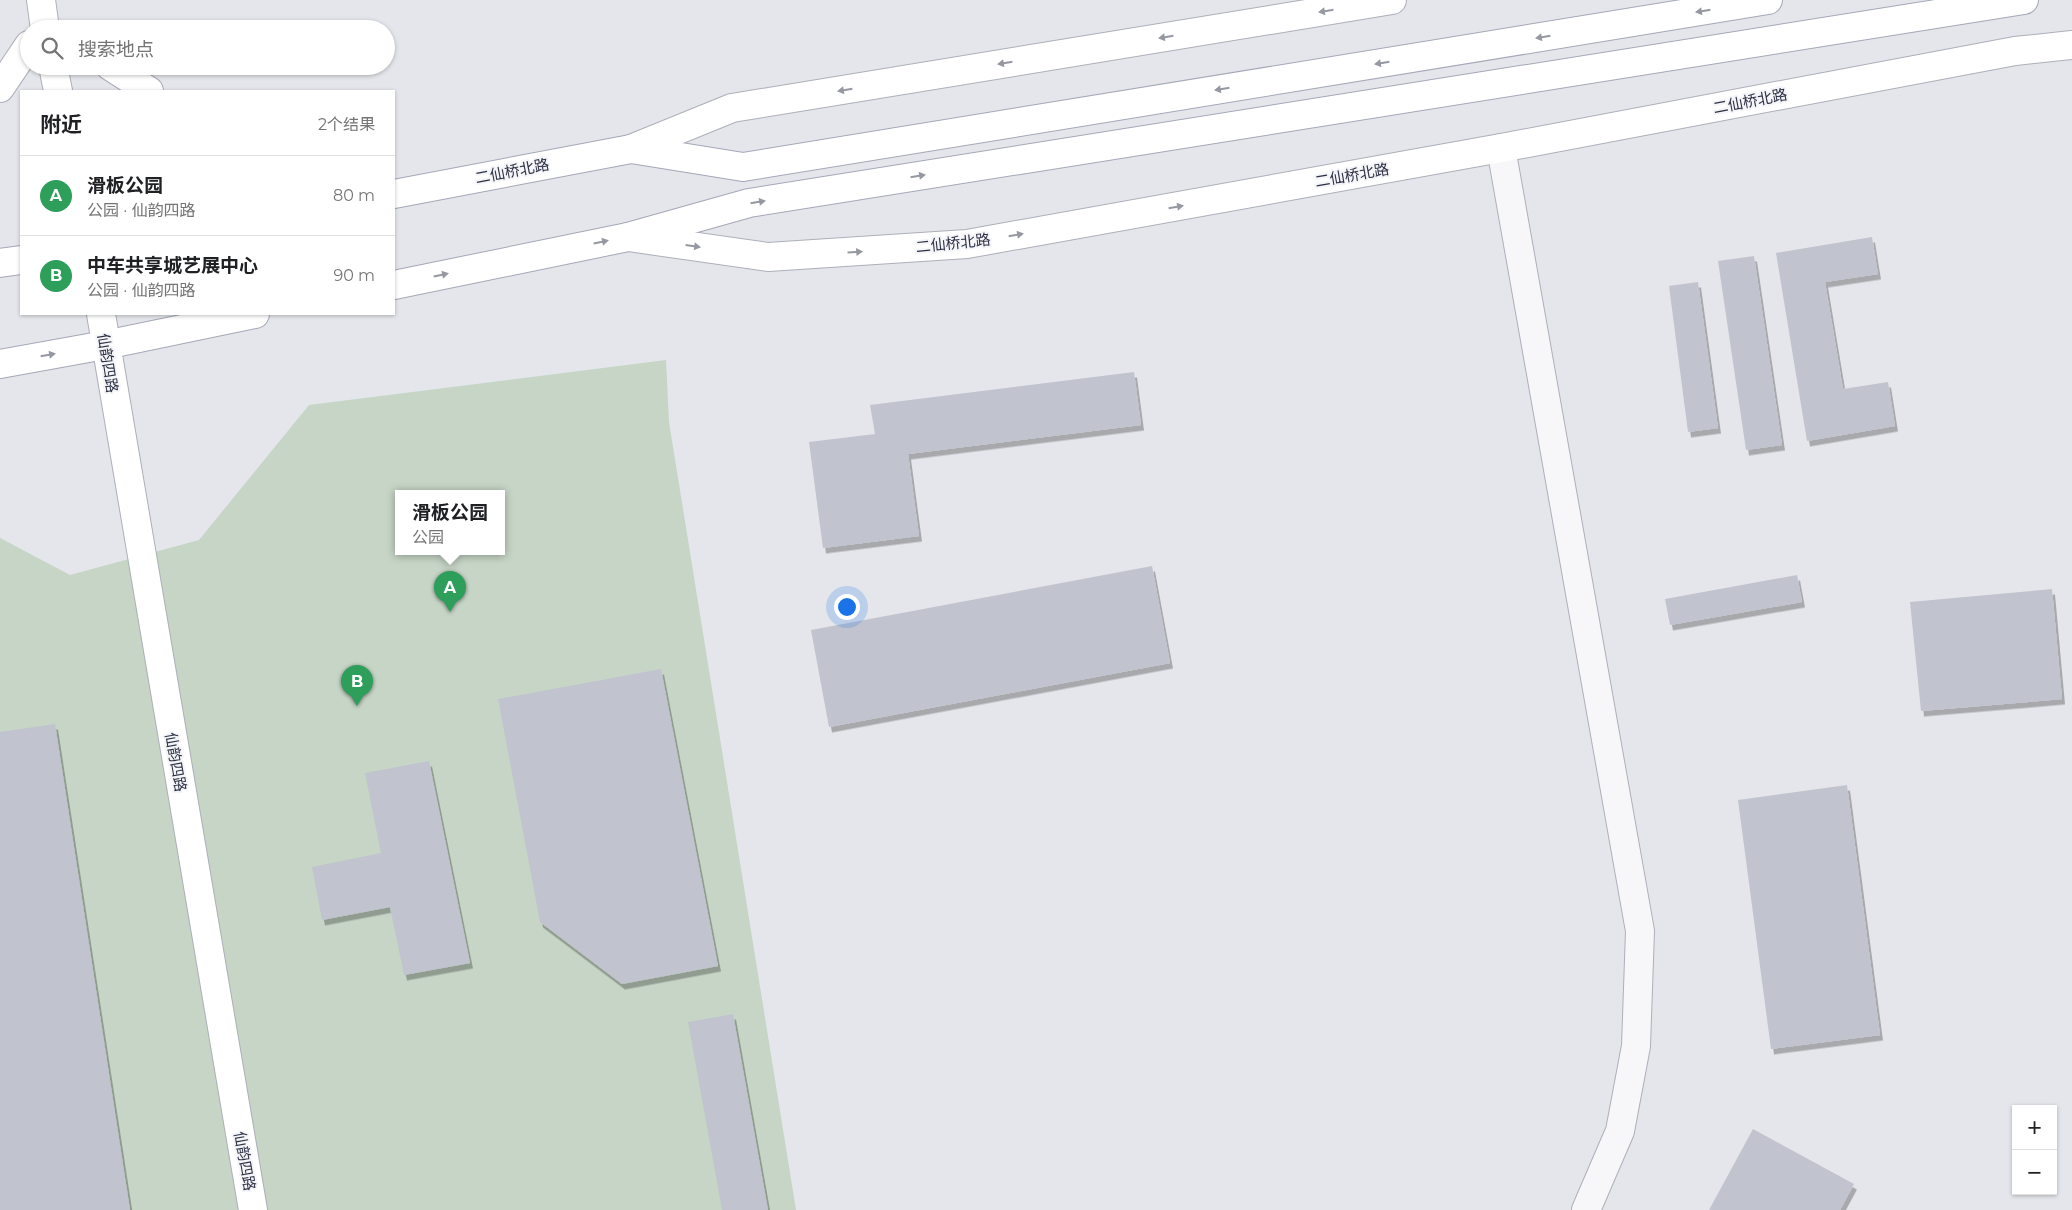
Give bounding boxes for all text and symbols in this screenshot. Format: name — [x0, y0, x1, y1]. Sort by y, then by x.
one-way arrow — [1318, 7, 1334, 15]
one-way arrow — [1695, 7, 1711, 15]
search box — [20, 20, 395, 75]
one-way arrow — [1157, 33, 1173, 41]
one-way arrow — [1534, 33, 1550, 41]
icon: search — [38, 34, 66, 62]
text: 搜索地点 — [78, 38, 154, 61]
one-way arrow — [1374, 59, 1390, 67]
one-way arrow — [997, 60, 1013, 68]
one-way arrow — [1213, 85, 1229, 93]
street label: 二仙桥北路 — [1711, 85, 1789, 117]
one-way arrow — [837, 86, 853, 94]
text: 附近 — [40, 112, 82, 137]
text: 2个结果 — [318, 115, 375, 134]
street label: 二仙桥北路 — [473, 155, 551, 187]
street label: 二仙桥北路 — [1313, 159, 1391, 191]
one-way arrow — [911, 172, 927, 180]
text: 滑板公园 — [87, 174, 163, 197]
text: A — [50, 186, 62, 205]
text: 80 m — [333, 186, 375, 205]
one-way arrow — [750, 198, 766, 206]
text: 公园 · 仙韵四路 — [87, 201, 195, 220]
one-way arrow — [1168, 202, 1184, 210]
street label: 二仙桥北路 — [915, 230, 991, 256]
one-way arrow — [1009, 231, 1025, 239]
one-way arrow — [593, 238, 609, 246]
one-way arrow — [685, 243, 701, 251]
one-way arrow — [847, 247, 863, 255]
text: 中车共享城艺展中心 — [87, 254, 258, 277]
text: B — [50, 266, 62, 285]
text: 90 m — [333, 266, 375, 285]
one-way arrow — [434, 271, 450, 279]
text: 公园 · 仙韵四路 — [87, 281, 195, 300]
street label: 仙韵四路 — [94, 332, 122, 394]
one-way arrow — [40, 351, 56, 359]
popup — [395, 490, 505, 555]
text: 滑板公园 — [412, 501, 488, 524]
text: 公园 — [412, 528, 444, 547]
pin: A — [434, 571, 466, 612]
your location — [834, 594, 860, 620]
pin: B — [341, 665, 373, 706]
street label: 仙韵四路 — [161, 731, 191, 793]
map controls — [2012, 1105, 2057, 1195]
button: + — [2012, 1105, 2057, 1150]
street label: 仙韵四路 — [230, 1130, 260, 1192]
button: − — [2012, 1150, 2057, 1195]

